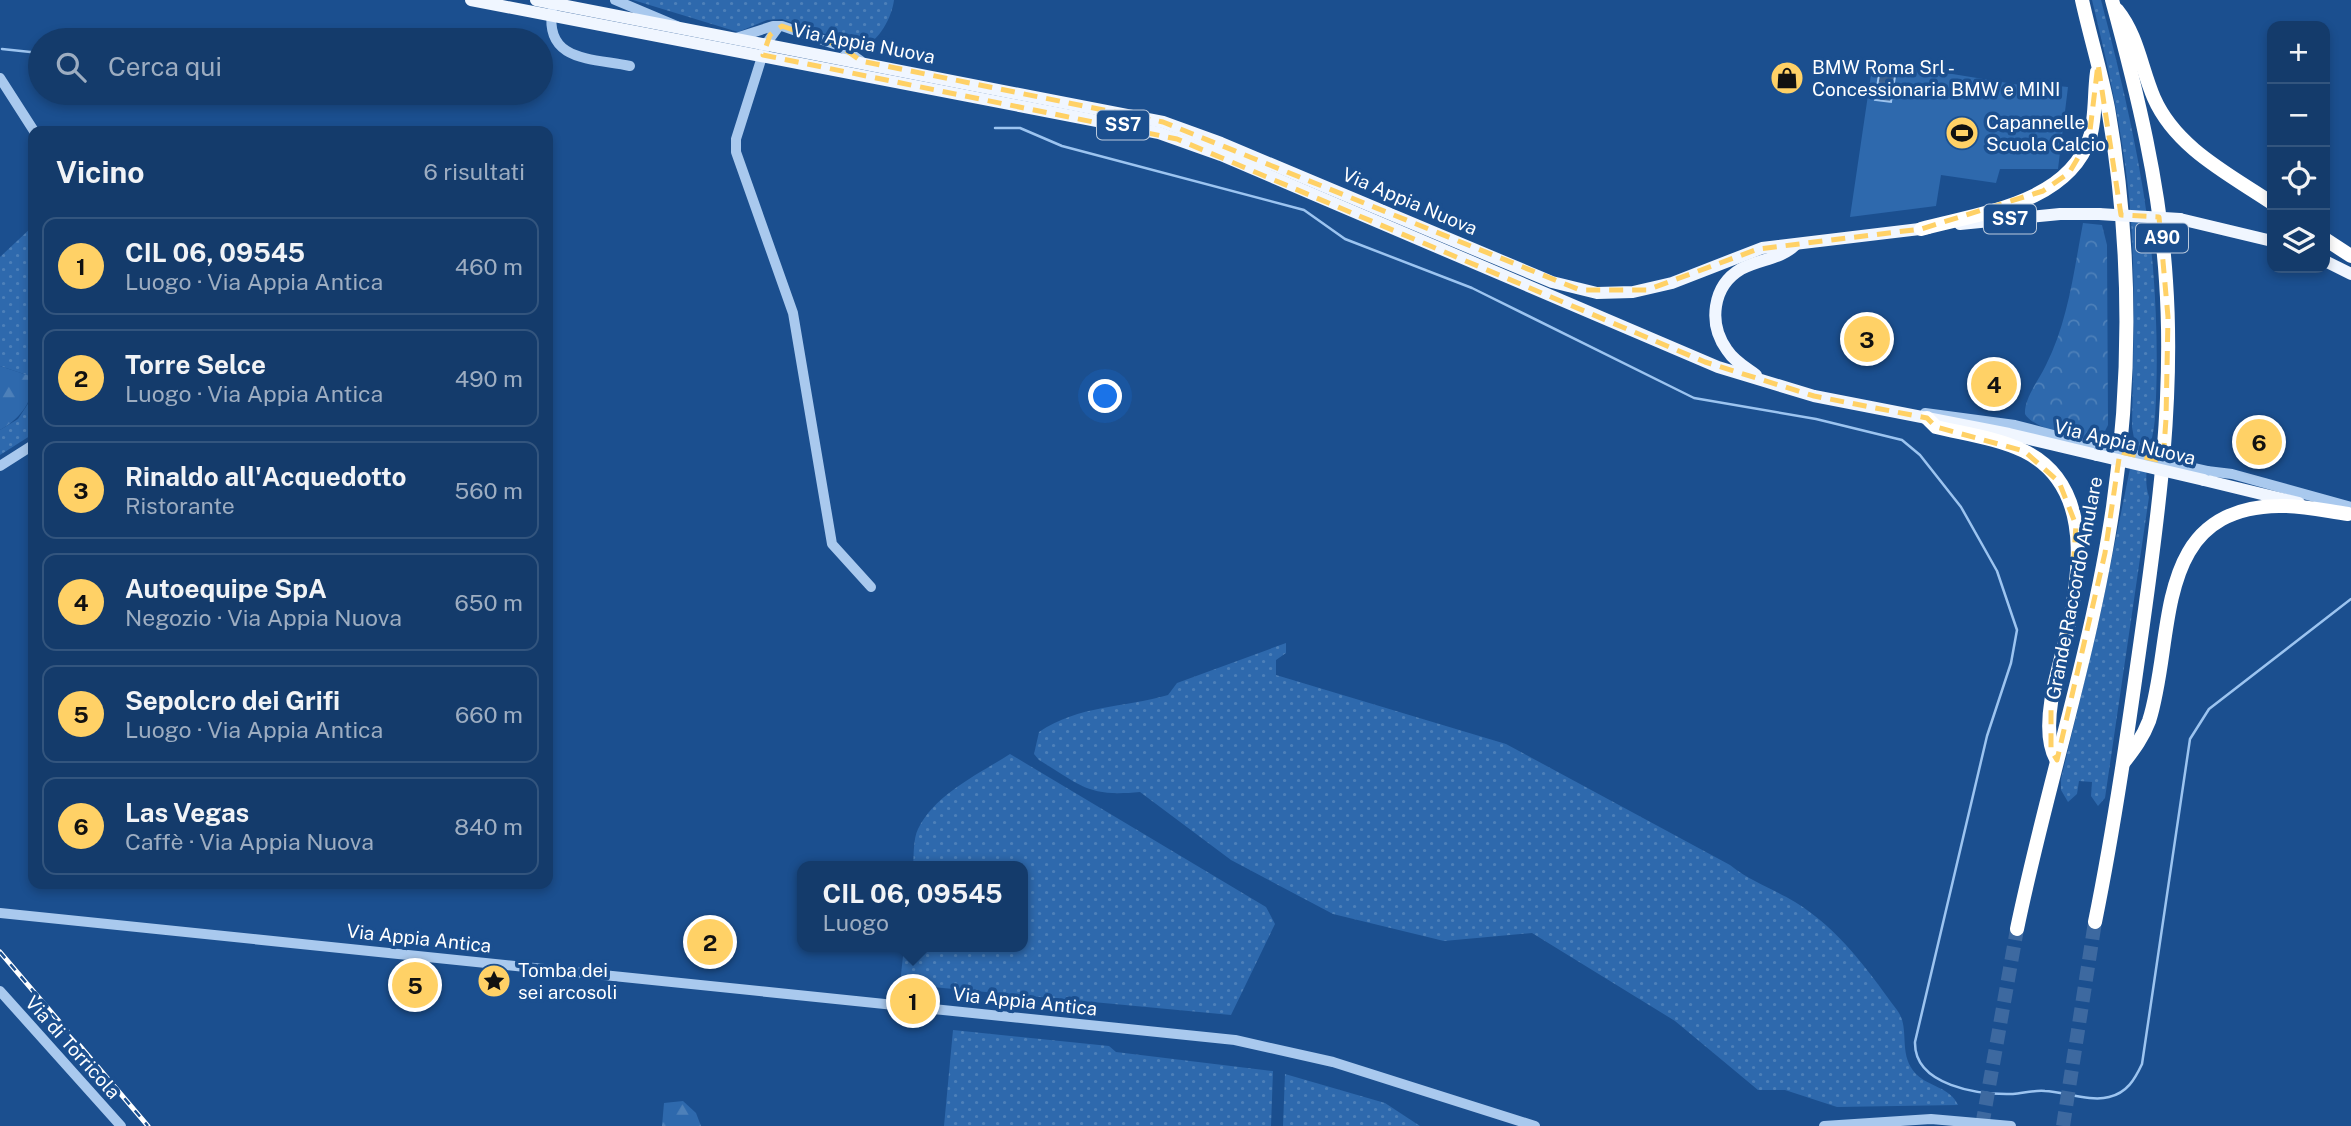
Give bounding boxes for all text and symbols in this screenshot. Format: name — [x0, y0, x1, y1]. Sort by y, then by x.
street label: Via Appia Nuova — [791, 18, 937, 68]
map controls — [2267, 21, 2330, 273]
button: + — [2267, 21, 2330, 84]
search box — [28, 28, 553, 105]
icon: search — [52, 48, 90, 86]
text: Cerca qui — [108, 51, 222, 82]
place label: BMW Roma Srl - Concessionaria BMW e MINI — [1812, 56, 2060, 100]
shop icon: BMW Roma Srl - Concessionaria BMW e MINI — [1768, 59, 1806, 97]
button: − — [2267, 84, 2330, 147]
road number: SS7 — [1097, 110, 1149, 140]
place label: Capannelle Scuola Calcio — [1986, 111, 2106, 155]
sports icon: Capannelle Scuola Calcio — [1943, 114, 1981, 152]
button: locate — [2267, 147, 2330, 210]
text: Vicino — [56, 154, 145, 190]
text: 6 risultati — [423, 158, 525, 185]
street label: Via Appia Nuova — [1339, 163, 1481, 239]
road number: SS7 — [1984, 204, 2036, 233]
button: layers — [2267, 210, 2330, 273]
road number: A90 — [2136, 224, 2188, 252]
text: CIL 06, 09545 — [125, 237, 305, 268]
text: 1 — [76, 253, 86, 280]
text: 460 m — [455, 253, 523, 280]
text: Luogo · Via Appia Antica — [125, 268, 383, 295]
pin: 3 — [1844, 313, 1890, 365]
text: Torre Selce — [125, 349, 266, 380]
pin: 4 — [1971, 358, 2017, 410]
text: 2 — [74, 365, 88, 392]
text: 490 m — [455, 365, 523, 392]
your location — [1088, 379, 1122, 413]
text: Luogo · Via Appia Antica — [125, 380, 383, 407]
street label: Via Appia Nuova — [2052, 415, 2198, 469]
pin: 6 — [2236, 416, 2282, 468]
text: Rinaldo all'Acquedotto — [125, 461, 406, 492]
street label: Grande Raccordo Anulare — [2042, 474, 2106, 702]
text: 3 — [73, 477, 89, 504]
text: 560 m — [455, 477, 523, 504]
text: Ristorante — [125, 492, 235, 519]
text: Autoequipe SpA — [125, 573, 327, 604]
text: 4 — [73, 589, 89, 616]
text: 650 m — [454, 589, 523, 616]
text: Negozio · Via Appia Nuova — [125, 604, 402, 631]
text: Sepolcro dei Grifi — [125, 685, 340, 716]
text: 5 — [73, 701, 89, 728]
text: 660 m — [455, 701, 523, 728]
text: Luogo · Via Appia Antica — [125, 716, 383, 743]
text: Las Vegas — [125, 797, 249, 828]
text: 6 — [73, 813, 89, 840]
text: 840 m — [454, 813, 523, 840]
text: Caffè · Via Appia Nuova — [125, 828, 374, 855]
popup — [797, 861, 1028, 952]
text: CIL 06, 09545 — [822, 878, 1003, 909]
text: Luogo — [822, 909, 889, 936]
pin: 2 — [687, 916, 733, 968]
street label: Via Appia Antica — [346, 919, 492, 957]
pin: 5 — [392, 959, 438, 1011]
place label: Tomba dei sei arcosoli — [518, 959, 617, 1003]
place icon: Tomba dei sei arcosoli — [475, 962, 513, 1000]
pin: 1 — [890, 975, 936, 1027]
street label: Via Appia Antica — [952, 982, 1098, 1020]
street label: Via di Torricola — [21, 991, 125, 1103]

